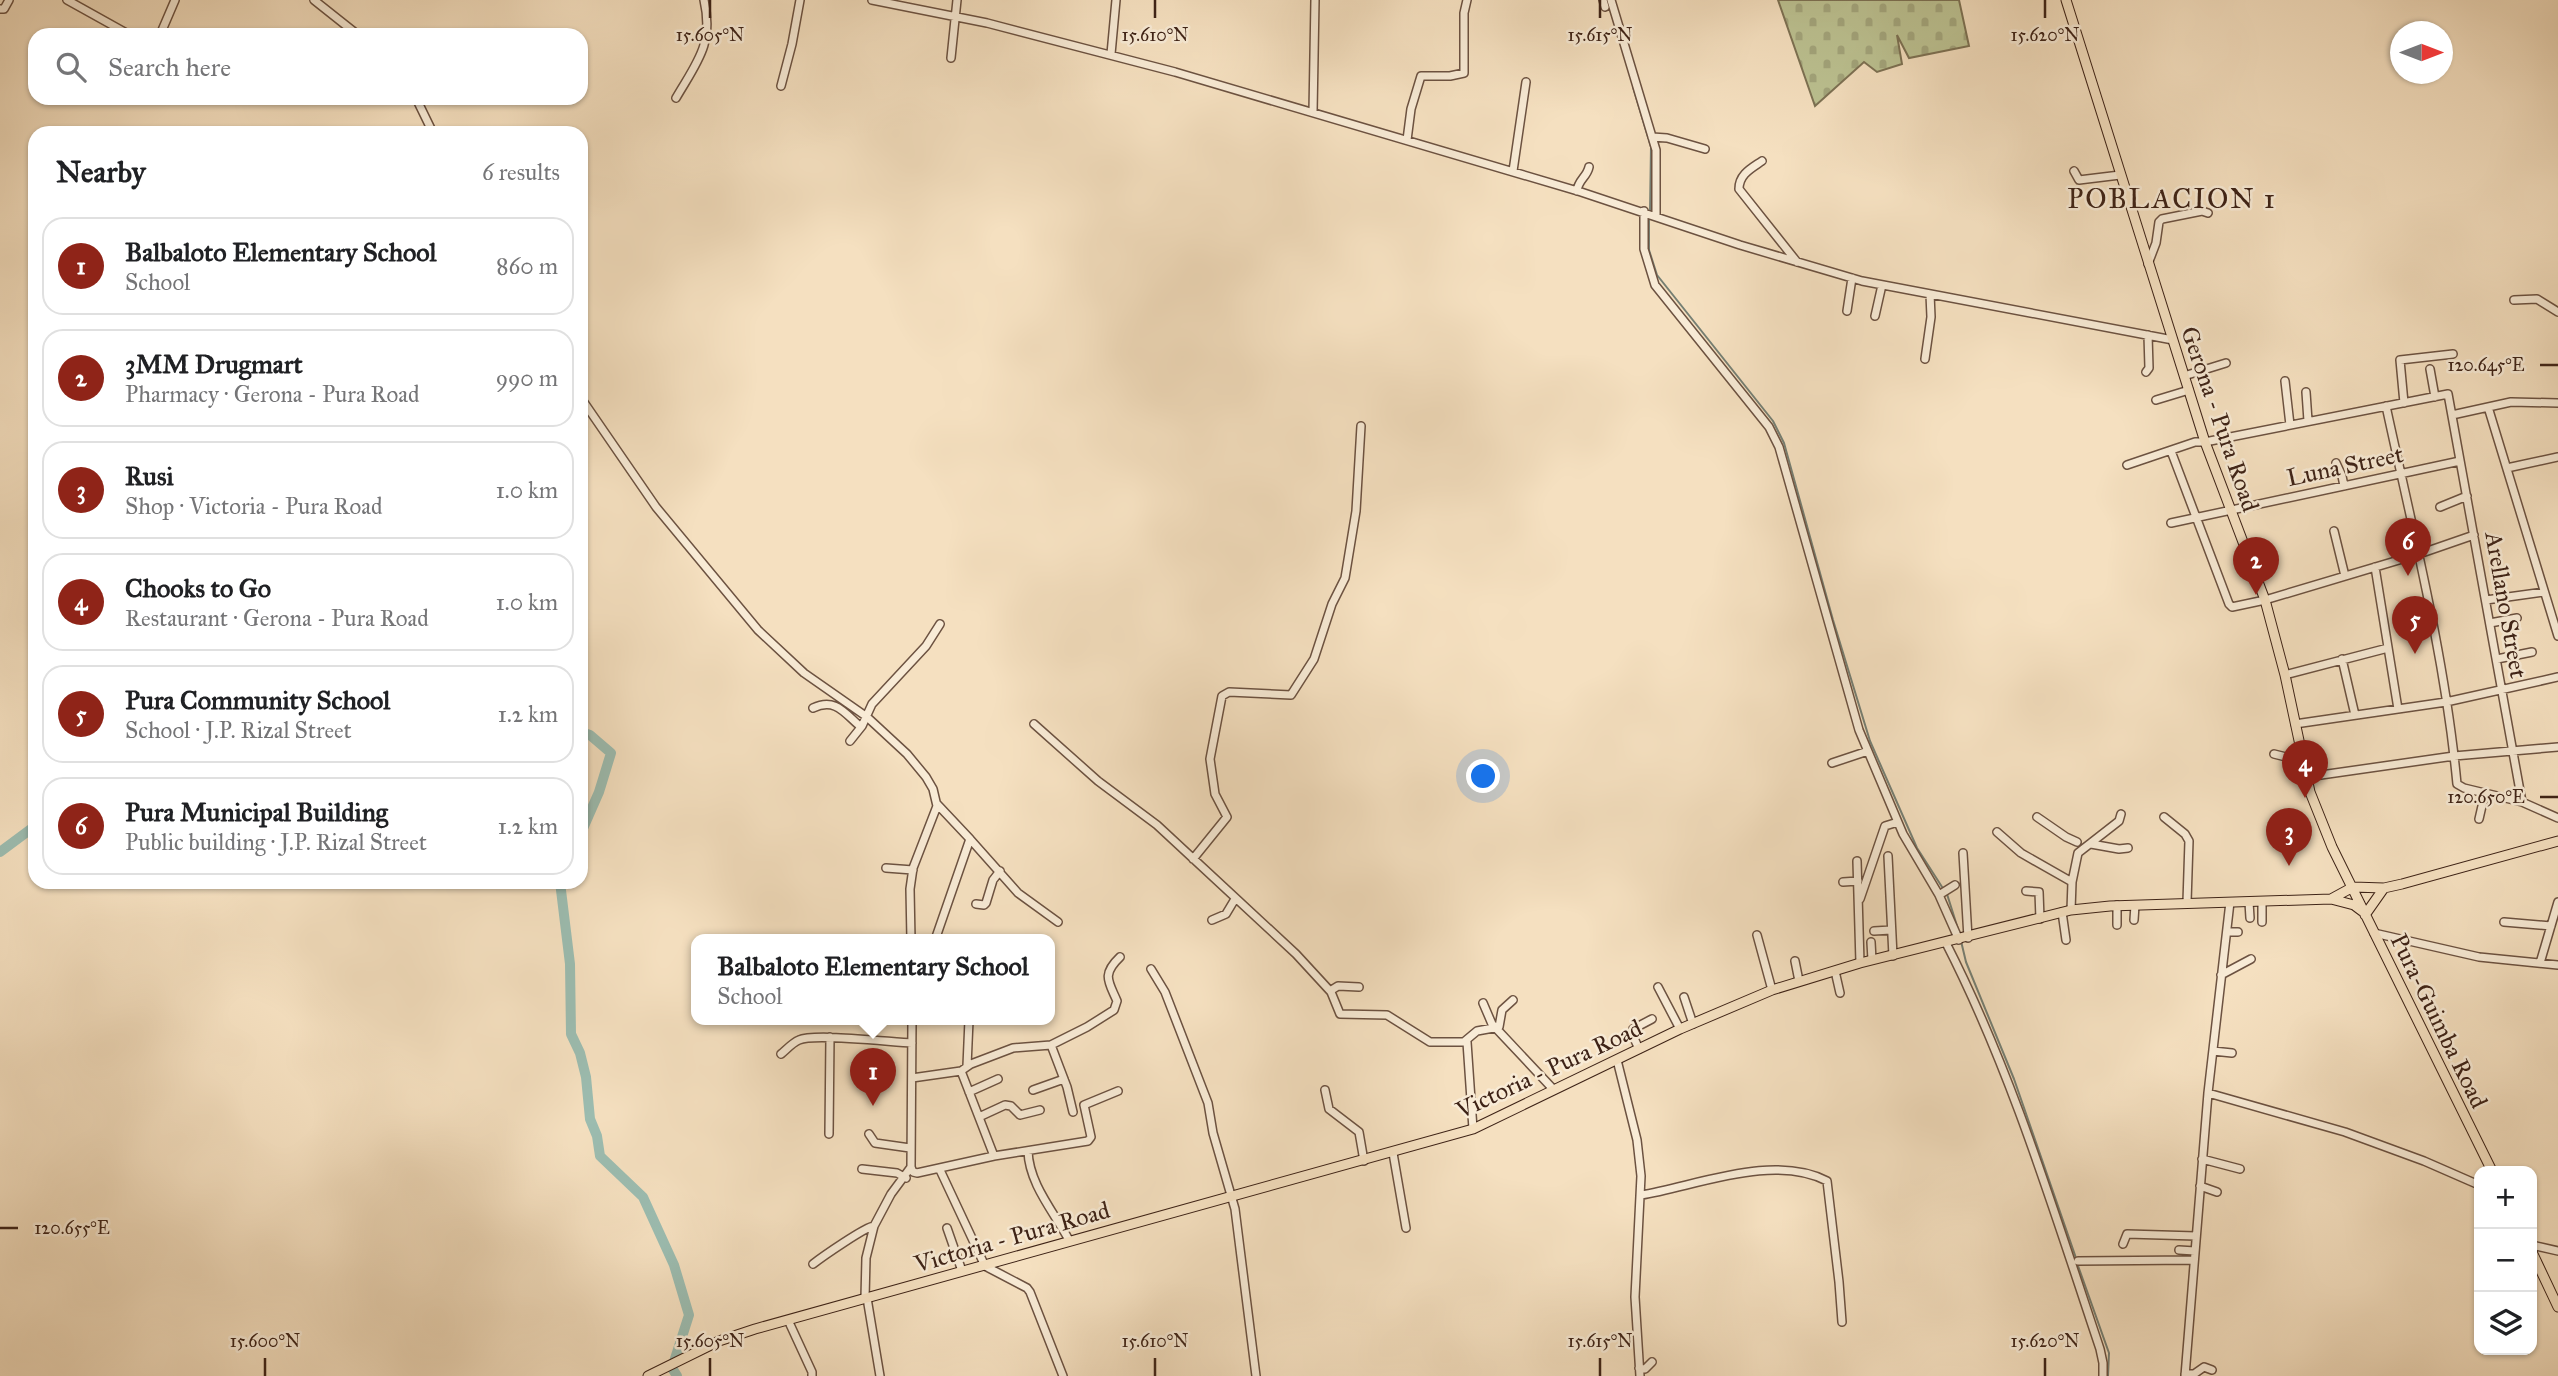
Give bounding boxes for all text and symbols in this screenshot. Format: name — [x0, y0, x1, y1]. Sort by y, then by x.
north arrow — [2390, 21, 2453, 84]
text: 15.605°N — [676, 24, 744, 46]
text: 15.610°N — [1121, 24, 1189, 46]
text: 15.615°N — [1568, 24, 1632, 46]
text: 15.620°N — [2011, 24, 2080, 46]
search box — [28, 28, 588, 105]
icon: search — [52, 48, 90, 86]
text: Search here — [108, 51, 231, 83]
text: Nearby — [56, 154, 146, 190]
text: 6 results — [482, 158, 560, 186]
district label: POBLACION 1 — [2067, 181, 2277, 216]
text: Balbaloto Elementary School — [125, 236, 437, 268]
text: 1 — [76, 252, 86, 280]
text: 860 m — [496, 252, 558, 280]
text: School — [125, 268, 190, 296]
street label: Gerona - Pura Road — [2174, 322, 2266, 516]
text: 3MM Drugmart — [125, 348, 303, 380]
text: 120.645°E — [2447, 354, 2525, 376]
text: 2 — [75, 364, 87, 392]
text: 990 m — [496, 364, 558, 392]
text: Pharmacy · Gerona - Pura Road — [125, 380, 420, 408]
street label: Luna Street — [2284, 439, 2407, 493]
text: Rusi — [125, 460, 174, 492]
text: 3 — [76, 476, 86, 504]
text: 1.0 km — [496, 476, 558, 504]
text: Shop · Victoria - Pura Road — [125, 492, 383, 520]
pin: 6 — [2385, 518, 2431, 576]
street label: Arellano Street — [2478, 528, 2534, 681]
pin: 2 — [2233, 537, 2279, 595]
text: Chooks to Go — [125, 572, 271, 604]
text: 4 — [75, 588, 87, 616]
text: 1.0 km — [496, 588, 558, 616]
pin: 5 — [2392, 596, 2438, 654]
text: Restaurant · Gerona - Pura Road — [125, 604, 429, 632]
text: Pura Community School — [125, 684, 390, 716]
text: 5 — [76, 700, 86, 728]
text: 1.2 km — [498, 700, 558, 728]
text: School · J.P. Rizal Street — [125, 716, 352, 744]
pin: 4 — [2282, 740, 2328, 798]
your location — [1466, 759, 1500, 793]
text: 120.650°E — [2447, 786, 2525, 808]
text: Pura Municipal Building — [125, 796, 388, 828]
pin: 3 — [2266, 808, 2312, 866]
text: 6 — [75, 812, 87, 840]
text: 1.2 km — [498, 812, 558, 840]
text: Public building · J.P. Rizal Street — [125, 828, 427, 856]
street label: Pura-Guimba Road — [2384, 929, 2494, 1113]
popup — [691, 934, 1055, 1025]
text: Balbaloto Elementary School — [717, 950, 1029, 982]
text: School — [717, 982, 783, 1010]
street label: Victoria - Pura Road — [1450, 1013, 1647, 1126]
pin: 1 — [850, 1048, 896, 1106]
map controls — [2474, 1166, 2537, 1355]
button: + — [2474, 1166, 2537, 1229]
street label: Victoria - Pura Road — [910, 1195, 1113, 1280]
text: 120.655°E — [34, 1217, 110, 1239]
button: − — [2474, 1229, 2537, 1292]
button: layers — [2474, 1292, 2537, 1355]
text: 15.600°N — [230, 1330, 300, 1352]
text: 15.605°N — [676, 1330, 744, 1352]
text: 15.610°N — [1121, 1330, 1189, 1352]
text: 15.615°N — [1568, 1330, 1632, 1352]
text: 15.620°N — [2011, 1330, 2080, 1352]

